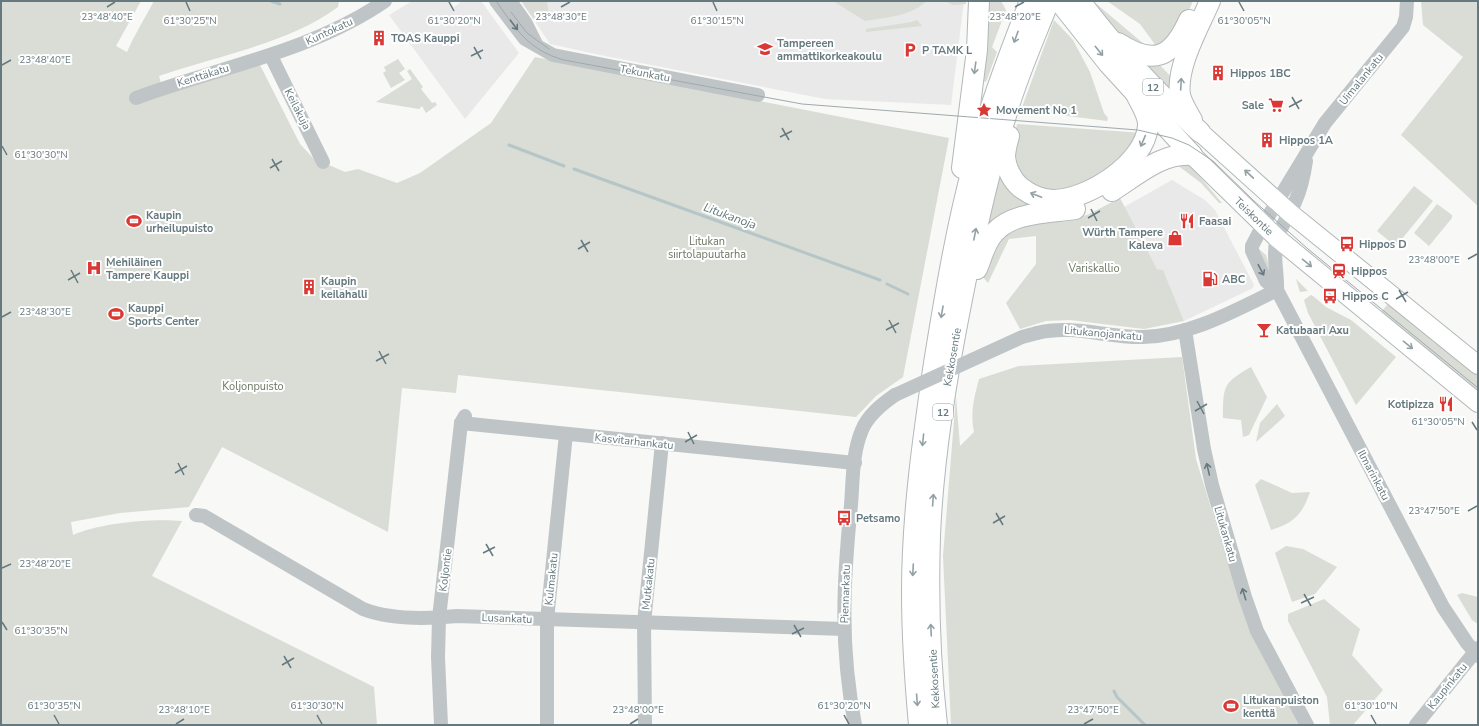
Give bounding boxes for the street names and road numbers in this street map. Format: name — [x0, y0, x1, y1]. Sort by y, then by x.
street label: Kuntokatu — [303, 14, 355, 49]
street label: Uimalankatu — [1336, 50, 1387, 108]
street label: Kenttäkatu — [175, 60, 231, 90]
street label: Tekunkatu — [619, 61, 671, 86]
road number: 12 — [1143, 79, 1163, 95]
street label: Keilakuja — [281, 86, 314, 133]
street label: Teiskontie — [1231, 194, 1277, 239]
street label: Litukanojankatu — [1063, 323, 1143, 344]
street label: Kekkosentie — [940, 326, 965, 388]
road number: 12 — [933, 404, 953, 420]
street label: Kasvitarhankatu — [594, 430, 674, 453]
street label: Ilmarinkatu — [1354, 447, 1393, 503]
street label: Litukankatu — [1210, 504, 1241, 564]
street label: Koljontie — [435, 547, 456, 592]
street label: Kulmakatu — [541, 552, 562, 606]
street label: Mutkakatu — [638, 557, 659, 611]
street label: Piennarkatu — [837, 564, 854, 624]
street label: Lusankatu — [481, 610, 533, 627]
street label: Kekkosentie — [925, 649, 944, 709]
street label: Kaupinkatu — [1424, 660, 1471, 713]

